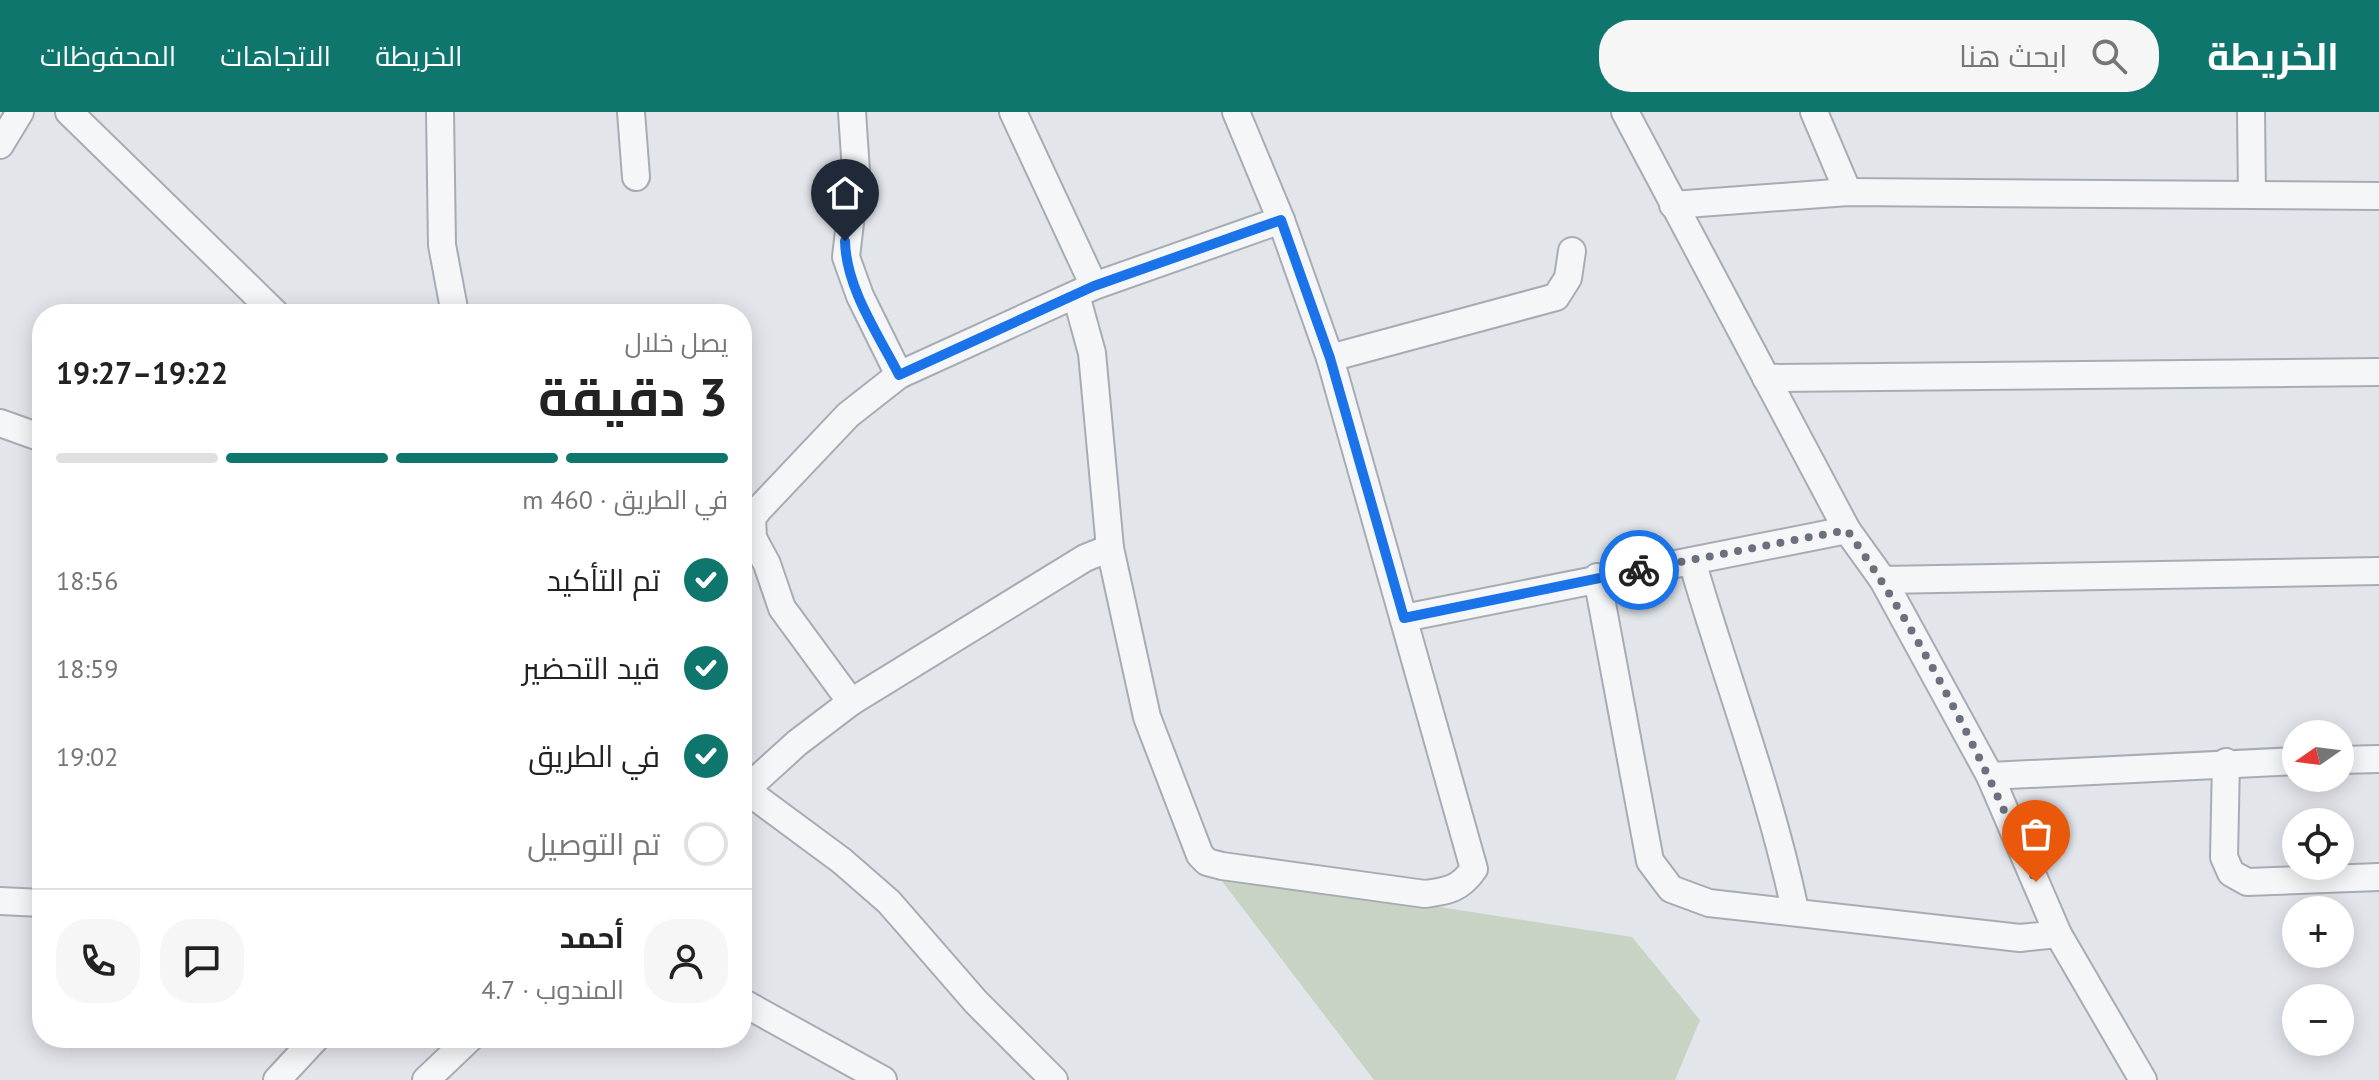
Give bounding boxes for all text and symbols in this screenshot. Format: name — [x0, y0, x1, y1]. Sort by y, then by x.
search box — [1599, 20, 2159, 92]
text: الخريطة — [2207, 31, 2339, 80]
icon: search — [2087, 34, 2131, 78]
text: ابحث هنا — [1959, 36, 2067, 75]
text: المحفوظات — [40, 37, 176, 74]
text: الاتجاهات — [220, 37, 331, 74]
text: الخريطة — [375, 37, 463, 74]
pin — [811, 159, 879, 241]
icon: home — [823, 171, 867, 215]
text: يصل خلال — [625, 326, 728, 359]
text: 19:22–19:27 — [56, 353, 228, 392]
text: 3 دقيقة — [538, 363, 728, 430]
text: في الطريق · 460 m — [522, 483, 728, 516]
courier — [1599, 530, 1679, 610]
icon: bike — [1617, 548, 1661, 592]
icon: check — [684, 558, 728, 602]
text: تم التأكيد — [547, 560, 660, 599]
text: 18:56 — [56, 564, 118, 597]
icon: check — [684, 646, 728, 690]
text: قيد التحضير — [522, 648, 660, 687]
text: 18:59 — [56, 652, 118, 685]
north arrow — [2282, 720, 2354, 792]
map controls — [2282, 720, 2354, 1056]
icon: check — [684, 734, 728, 778]
text: في الطريق — [528, 736, 660, 775]
text: 19:02 — [56, 740, 118, 773]
pin — [2002, 800, 2070, 882]
button: locate — [2282, 808, 2354, 880]
icon: bag — [2014, 812, 2058, 856]
text: تم التوصيل — [527, 824, 660, 863]
button: + — [2282, 896, 2354, 968]
text: أحمد — [560, 917, 624, 956]
button: phone — [56, 919, 140, 1003]
button: chat — [160, 919, 244, 1003]
button: person — [644, 919, 728, 1003]
text: المندوب · 4.7 — [481, 973, 624, 1006]
button: − — [2282, 984, 2354, 1056]

